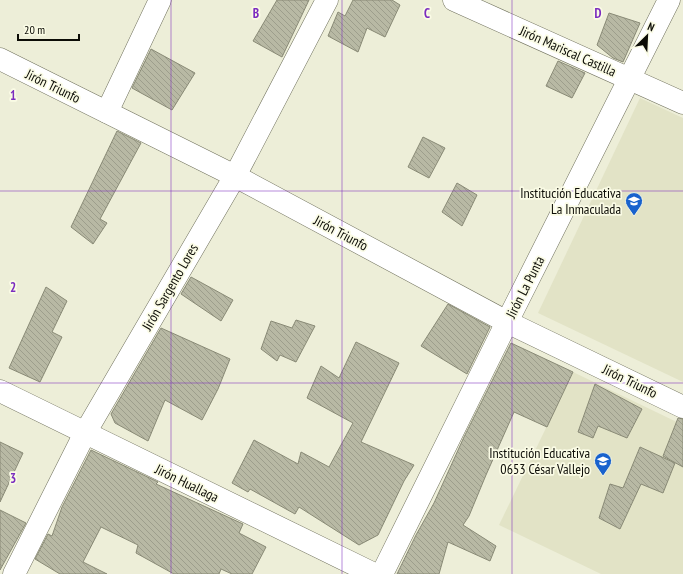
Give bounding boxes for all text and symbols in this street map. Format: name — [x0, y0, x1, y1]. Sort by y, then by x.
text: B — [253, 5, 259, 22]
text: C — [424, 5, 430, 22]
text: D — [595, 5, 602, 22]
scale bar — [18, 16, 79, 42]
north arrow — [627, 16, 667, 56]
text: N — [646, 19, 657, 34]
street label: Jirón Mariscal Castilla — [516, 21, 619, 80]
text: 20 m — [24, 22, 45, 37]
street label: Jirón Triunfo — [22, 65, 83, 107]
text: 1 — [10, 87, 16, 104]
place label: Institución Educativa La Inmaculada — [520, 184, 621, 218]
school or university icon: Institución Educativa La Inmaculada — [624, 191, 644, 216]
street label: Jirón Triunfo — [310, 211, 371, 255]
street label: Jirón Sargento Lores — [137, 240, 202, 334]
street label: Jirón La Punta — [501, 253, 548, 322]
text: 2 — [10, 279, 16, 296]
street label: Jirón Triunfo — [599, 360, 660, 402]
place label: Institución Educativa 0653 César Vallejo — [489, 444, 590, 478]
school or university icon: Institución Educativa 0653 César Vallejo — [593, 451, 613, 476]
street label: Jirón Huallaga — [151, 459, 222, 506]
text: 3 — [10, 470, 16, 487]

